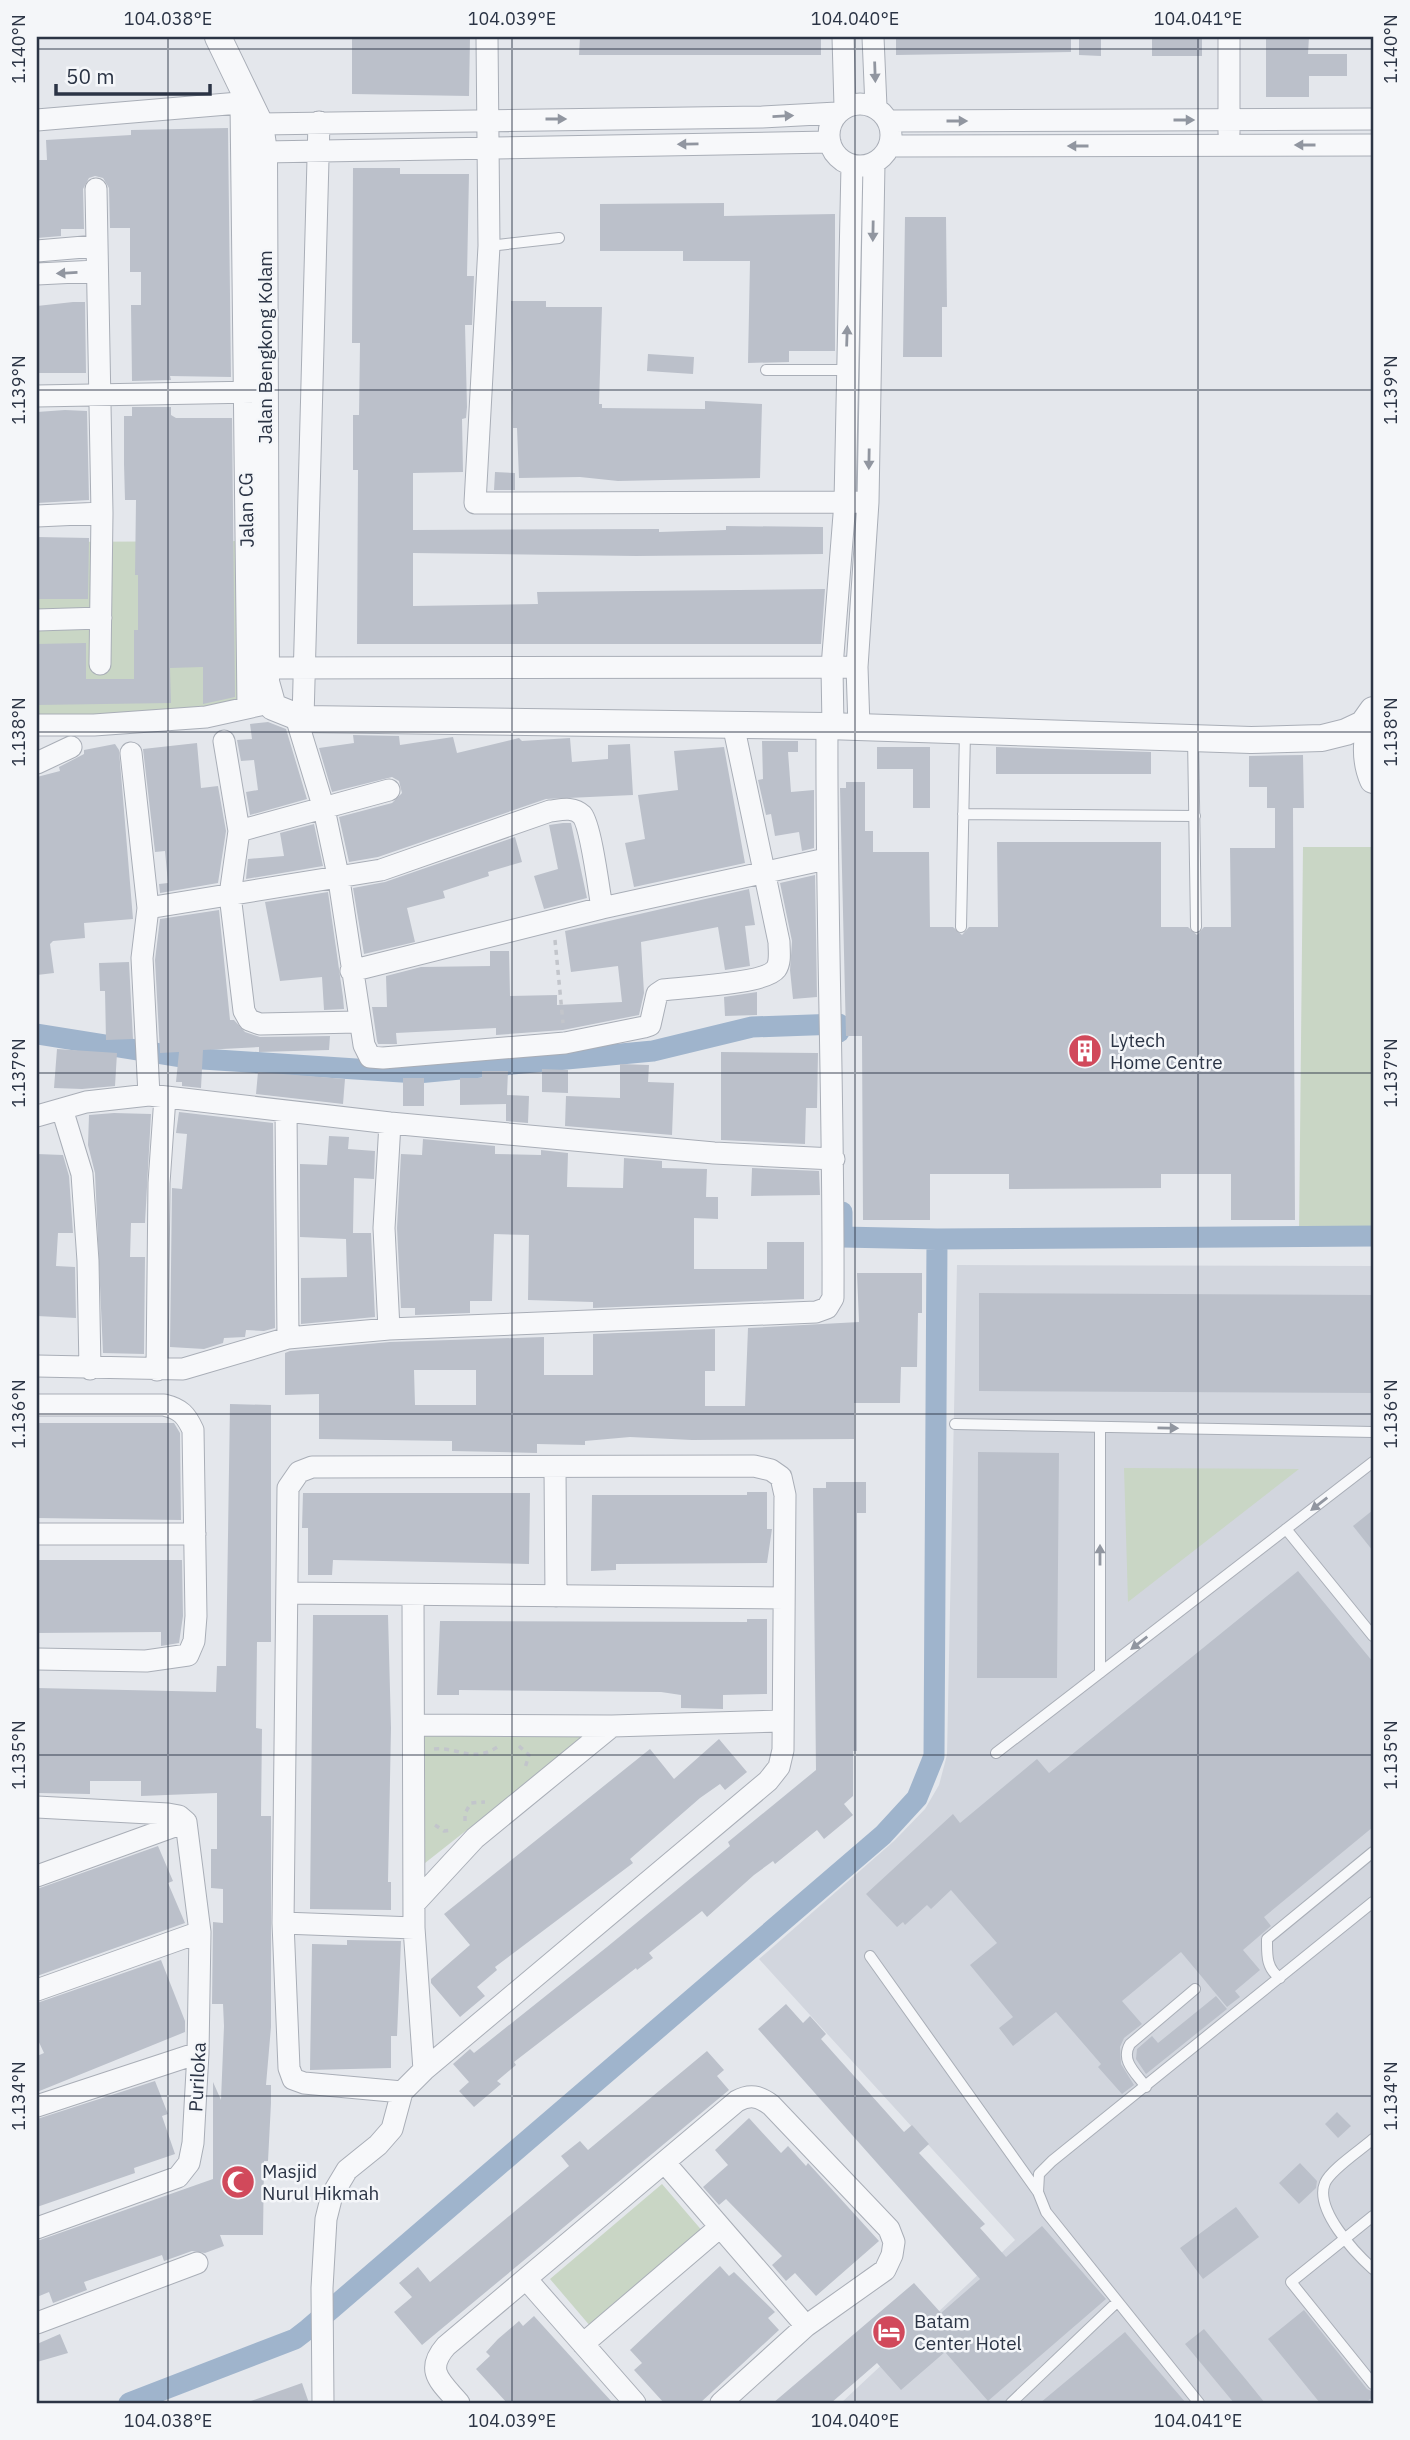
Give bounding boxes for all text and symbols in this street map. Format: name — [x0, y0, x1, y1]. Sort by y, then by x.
text: 104.038°E — [124, 7, 212, 30]
text: 104.039°E — [468, 7, 556, 30]
text: 104.040°E — [811, 7, 899, 30]
text: 104.041°E — [1154, 7, 1242, 30]
text: 1.140°N — [7, 14, 30, 84]
text: 1.140°N — [1379, 14, 1402, 84]
scale bar — [56, 52, 210, 96]
one-way arrow — [869, 61, 880, 83]
text: 50 m — [66, 62, 115, 90]
one-way arrow — [773, 111, 795, 122]
one-way arrow — [545, 113, 567, 125]
one-way arrow — [1174, 114, 1196, 126]
one-way arrow — [946, 115, 968, 127]
one-way arrow — [677, 139, 699, 150]
one-way arrow — [1294, 139, 1316, 151]
one-way arrow — [1066, 140, 1088, 151]
one-way arrow — [867, 220, 879, 242]
street label: Jalan Bengkong Kolam — [253, 250, 277, 444]
one-way arrow — [56, 267, 78, 278]
one-way arrow — [841, 325, 852, 347]
text: 1.139°N — [7, 355, 30, 425]
text: 1.139°N — [1379, 355, 1402, 425]
one-way arrow — [863, 448, 875, 470]
street label: Jalan CG — [233, 472, 259, 548]
text: 1.138°N — [7, 697, 30, 767]
text: 1.138°N — [1379, 697, 1402, 767]
place label: Lytech Home Centre — [1110, 1028, 1223, 1074]
building icon: Lytech Home Centre — [1066, 1032, 1104, 1070]
text: 1.137°N — [7, 1038, 30, 1108]
text: 1.137°N — [1379, 1038, 1402, 1108]
text: 1.136°N — [7, 1379, 30, 1449]
text: 1.136°N — [1379, 1379, 1402, 1449]
one-way arrow — [1158, 1422, 1180, 1434]
one-way arrow — [1310, 1496, 1328, 1510]
one-way arrow — [1094, 1544, 1106, 1566]
one-way arrow — [1130, 1635, 1148, 1649]
text: 1.135°N — [7, 1720, 30, 1790]
text: 1.135°N — [1379, 1720, 1402, 1790]
street label: Puriloka — [183, 2041, 211, 2113]
text: 1.134°N — [7, 2061, 30, 2131]
text: 1.134°N — [1379, 2061, 1402, 2131]
place label: Masjid Nurul Hikmah — [262, 2159, 379, 2205]
mosque icon: Masjid Nurul Hikmah — [219, 2163, 257, 2201]
place label: Batam Center Hotel — [914, 2309, 1022, 2355]
hotel icon: Batam Center Hotel — [870, 2313, 908, 2351]
text: 104.038°E — [124, 2409, 212, 2432]
text: 104.039°E — [468, 2409, 556, 2432]
text: 104.040°E — [811, 2409, 899, 2432]
text: 104.041°E — [1154, 2409, 1242, 2432]

